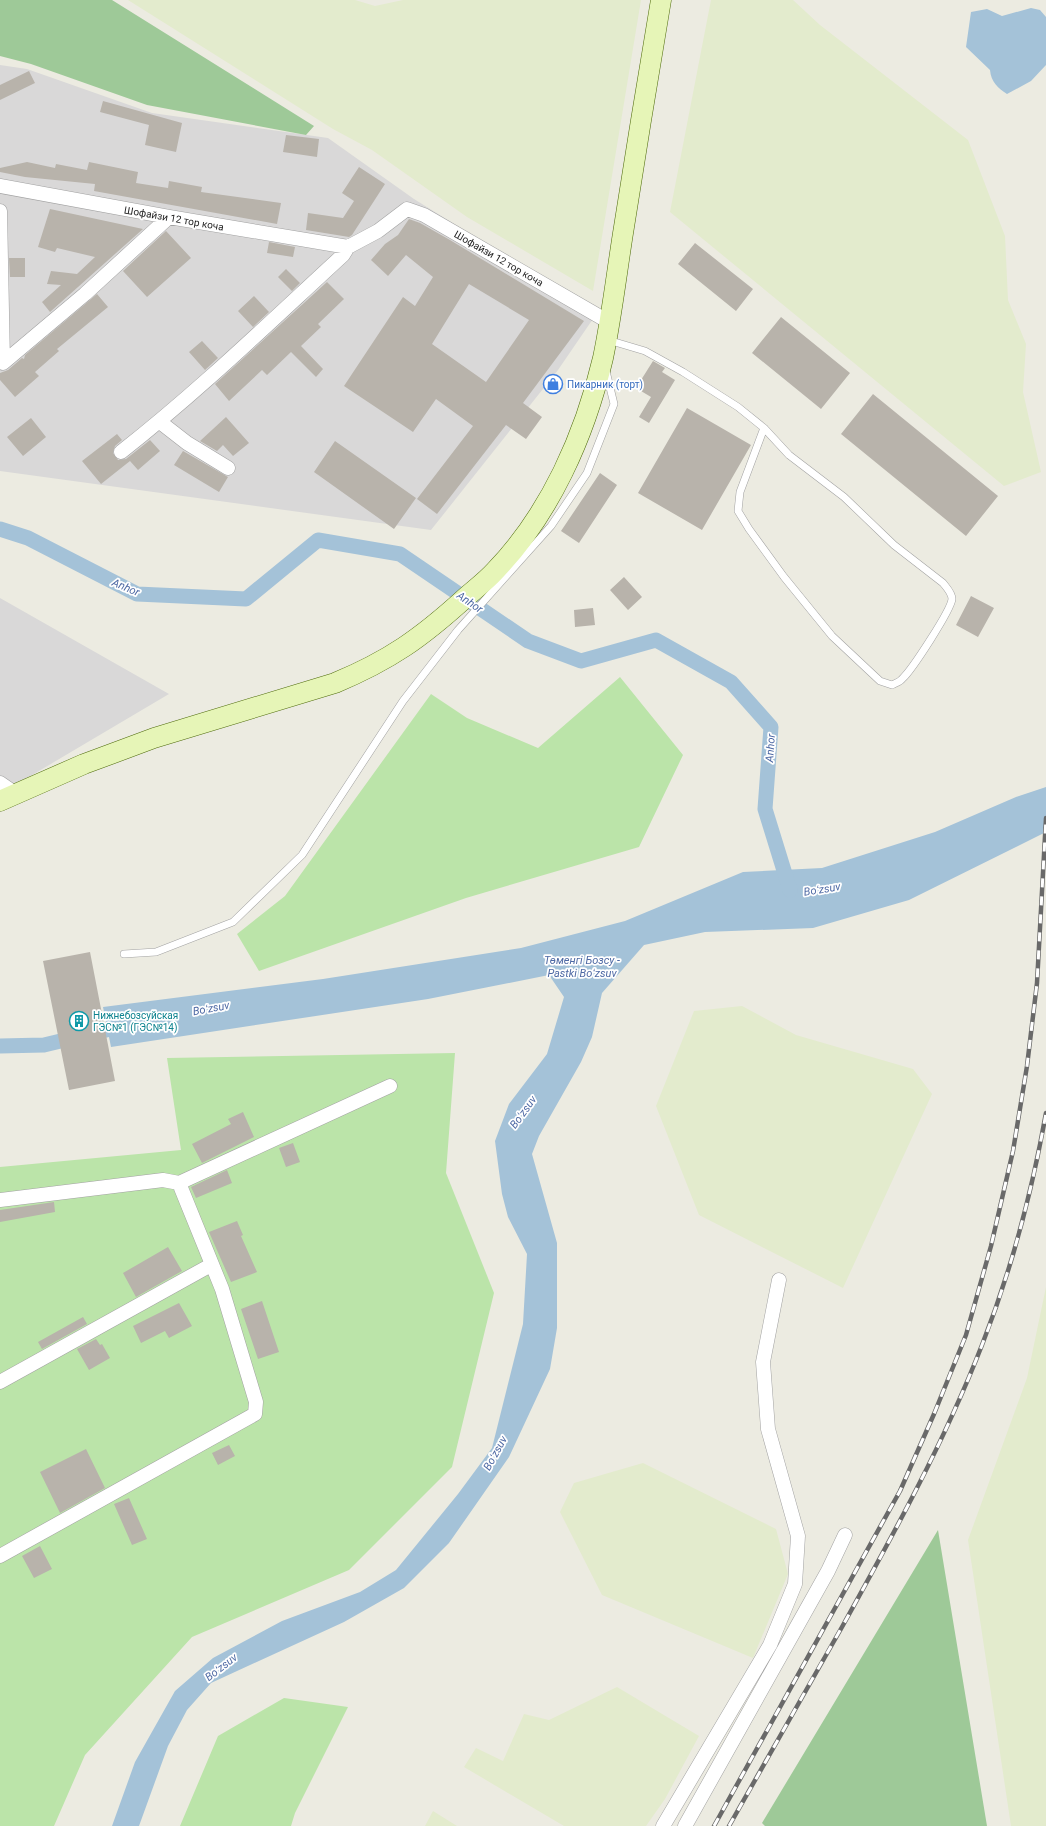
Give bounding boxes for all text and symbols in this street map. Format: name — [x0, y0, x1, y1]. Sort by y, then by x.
street label: Шофайзи 12 тор коча — [123, 204, 225, 233]
street label: Шофайзи 12 тор коча — [452, 228, 545, 288]
shop icon: Пикарник (торт) — [542, 373, 564, 395]
place label: Пикарник (торт) — [567, 379, 643, 391]
water label: Anhor — [109, 576, 142, 599]
water label: Anhor — [453, 589, 485, 616]
water label: Anhor — [763, 733, 778, 764]
water label: Boʻzsuv — [803, 880, 842, 899]
water label: Төменгі Бозсу - Pastki Boʻzsuv — [544, 954, 620, 980]
water label: Boʻzsuv — [192, 999, 231, 1018]
building icon: Нижнебозсуйская ГЭС№1 (ГЭС№14) — [68, 1010, 90, 1032]
place label: Нижнебозсуйская ГЭС№1 (ГЭС№14) — [93, 1010, 178, 1034]
water label: Boʻzsuv — [507, 1093, 540, 1131]
water label: Boʻzsuv — [481, 1433, 511, 1473]
water label: Boʻzsuv — [203, 1650, 241, 1684]

